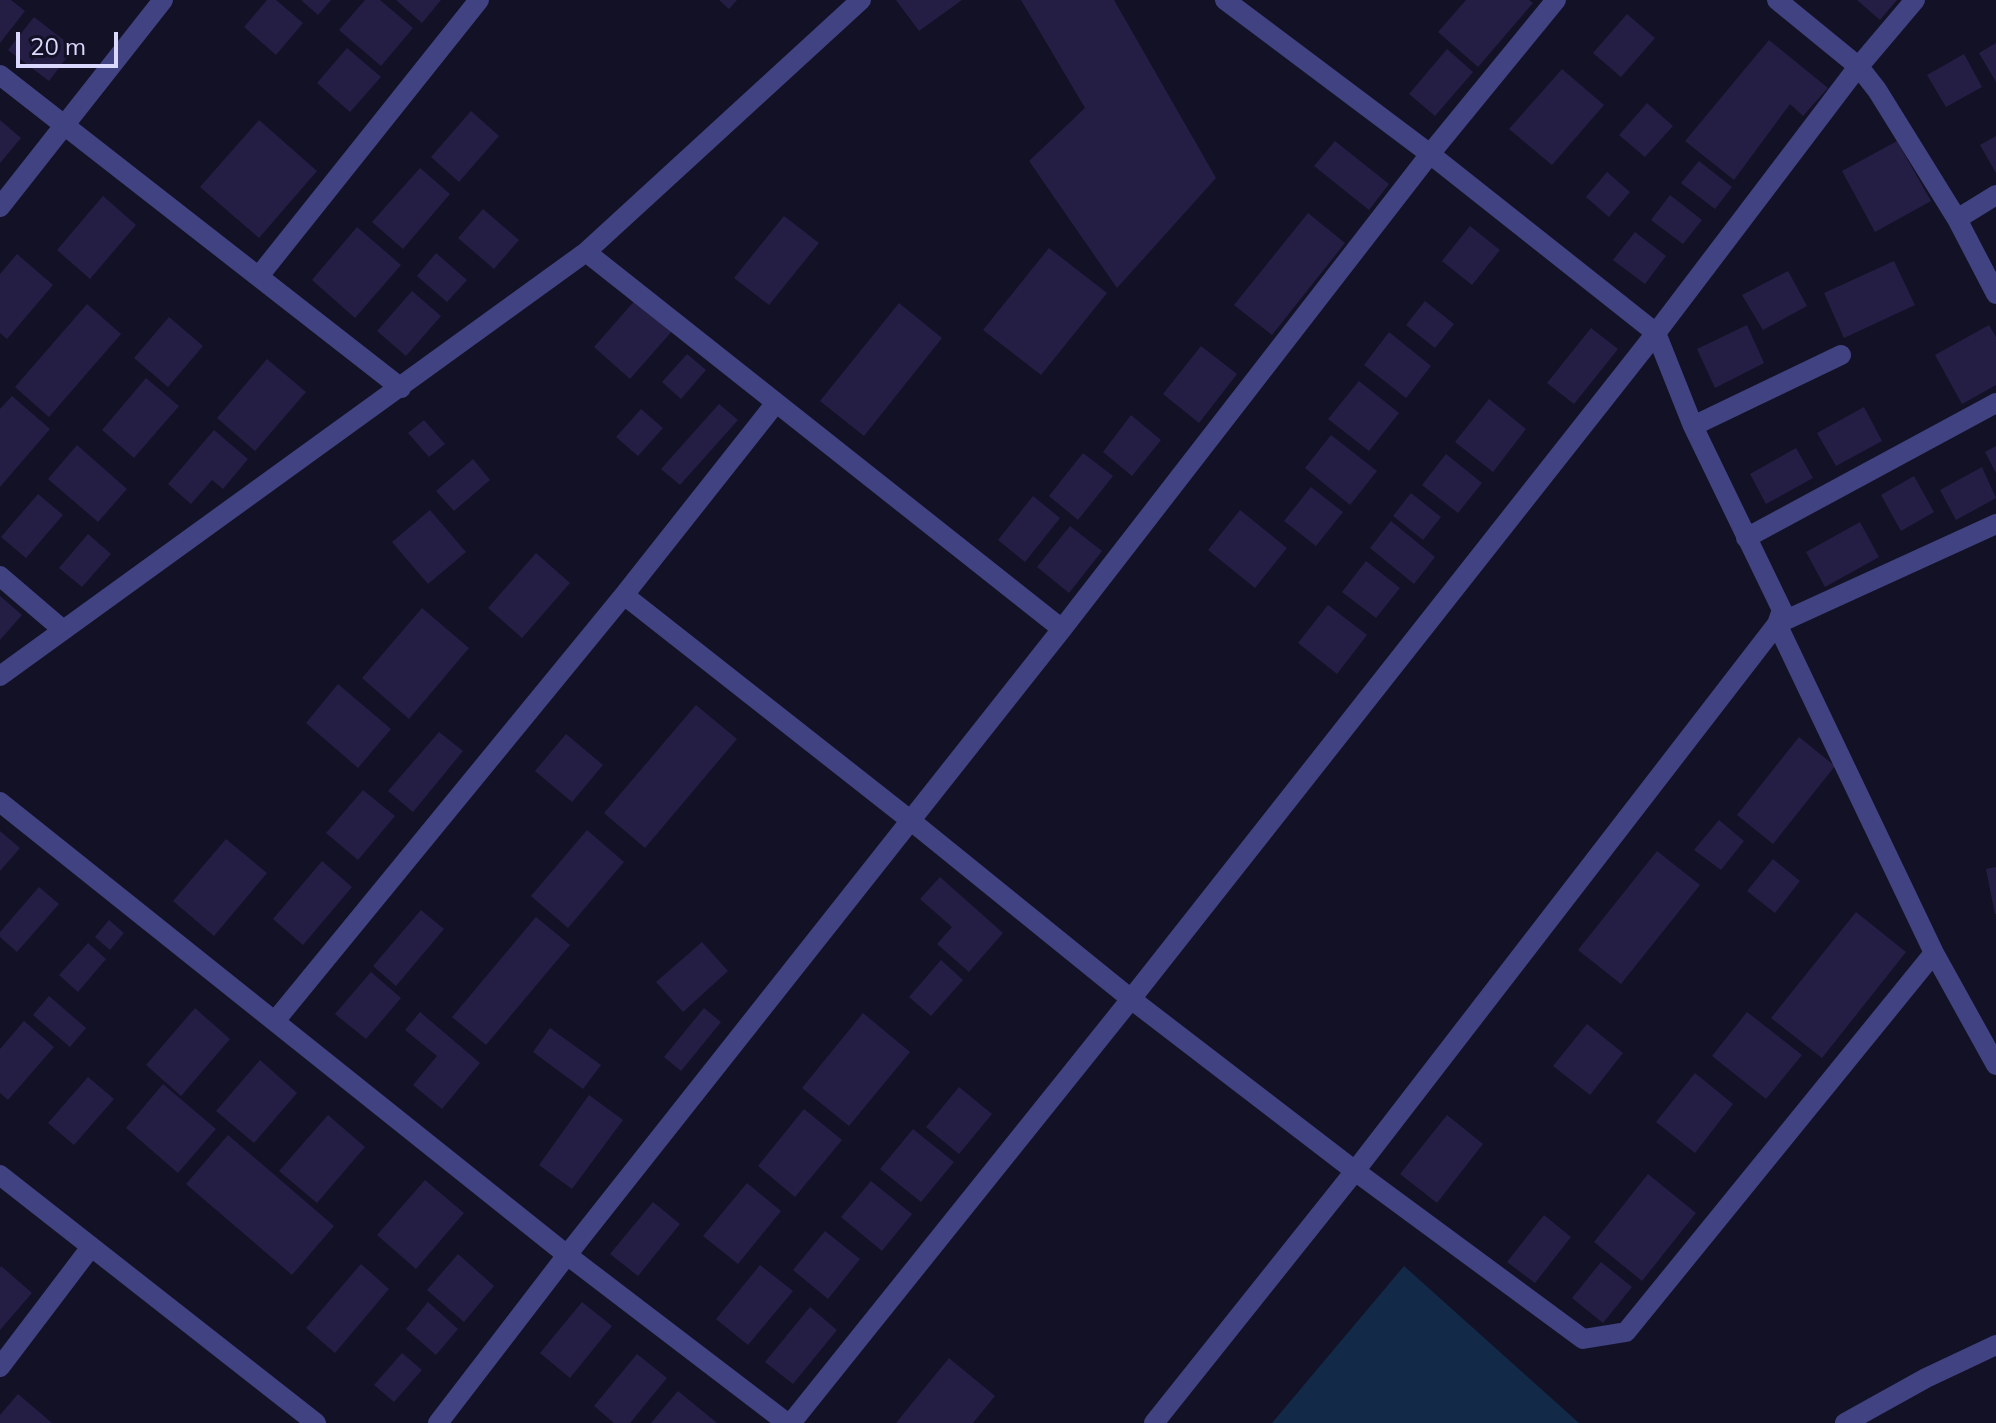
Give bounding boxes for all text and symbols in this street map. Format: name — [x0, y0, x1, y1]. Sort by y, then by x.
scale bar — [20, 16, 122, 66]
text: 20 m — [30, 31, 86, 61]

